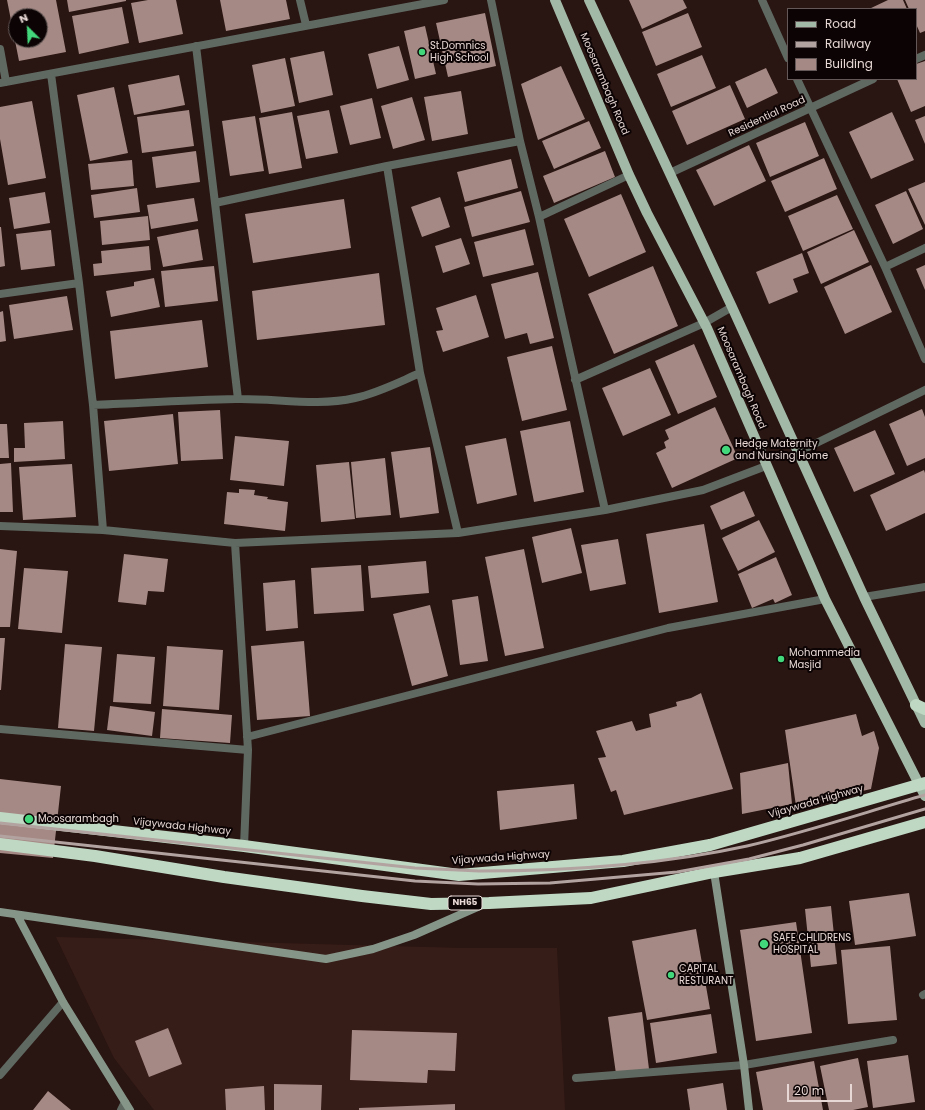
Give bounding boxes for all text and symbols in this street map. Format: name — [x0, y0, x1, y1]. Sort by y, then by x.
north arrow — [8, 8, 48, 48]
legend — [787, 8, 917, 80]
text: N — [16, 9, 31, 27]
text: Road — [825, 15, 856, 32]
street label: Moosarambagh Road — [577, 31, 631, 137]
text: Railway — [825, 35, 871, 52]
place label: St.Domnics High School — [430, 40, 489, 64]
marker: St.Domnics High School — [417, 47, 427, 57]
text: Building — [825, 55, 873, 72]
street label: Residential Road — [727, 94, 807, 140]
street label: Moosarambagh Road — [714, 325, 768, 431]
place label: Hedge Maternity and Nursing Home — [735, 438, 828, 462]
marker: Hedge Maternity and Nursing Home — [720, 444, 732, 456]
place label: Mohammedia Masjid — [789, 647, 860, 670]
marker: Mohammedia Masjid — [776, 654, 786, 664]
street label: Vijaywada Highway — [767, 783, 865, 821]
marker: Moosarambagh — [23, 813, 35, 825]
place label: Moosarambagh — [38, 813, 119, 825]
street label: Vijaywada Highway — [132, 816, 232, 838]
street label: Vijaywada Highway — [452, 849, 550, 867]
road number: NH65 — [448, 896, 482, 910]
place label: SAFE CHLIDRENS HOSPITAL — [773, 932, 851, 956]
marker: SAFE CHLIDRENS HOSPITAL — [758, 938, 770, 950]
place label: CAPITAL RESTURANT — [679, 963, 733, 986]
marker: CAPITAL RESTURANT — [666, 970, 676, 980]
scale bar — [789, 1076, 854, 1102]
text: 20 m — [794, 1082, 824, 1099]

